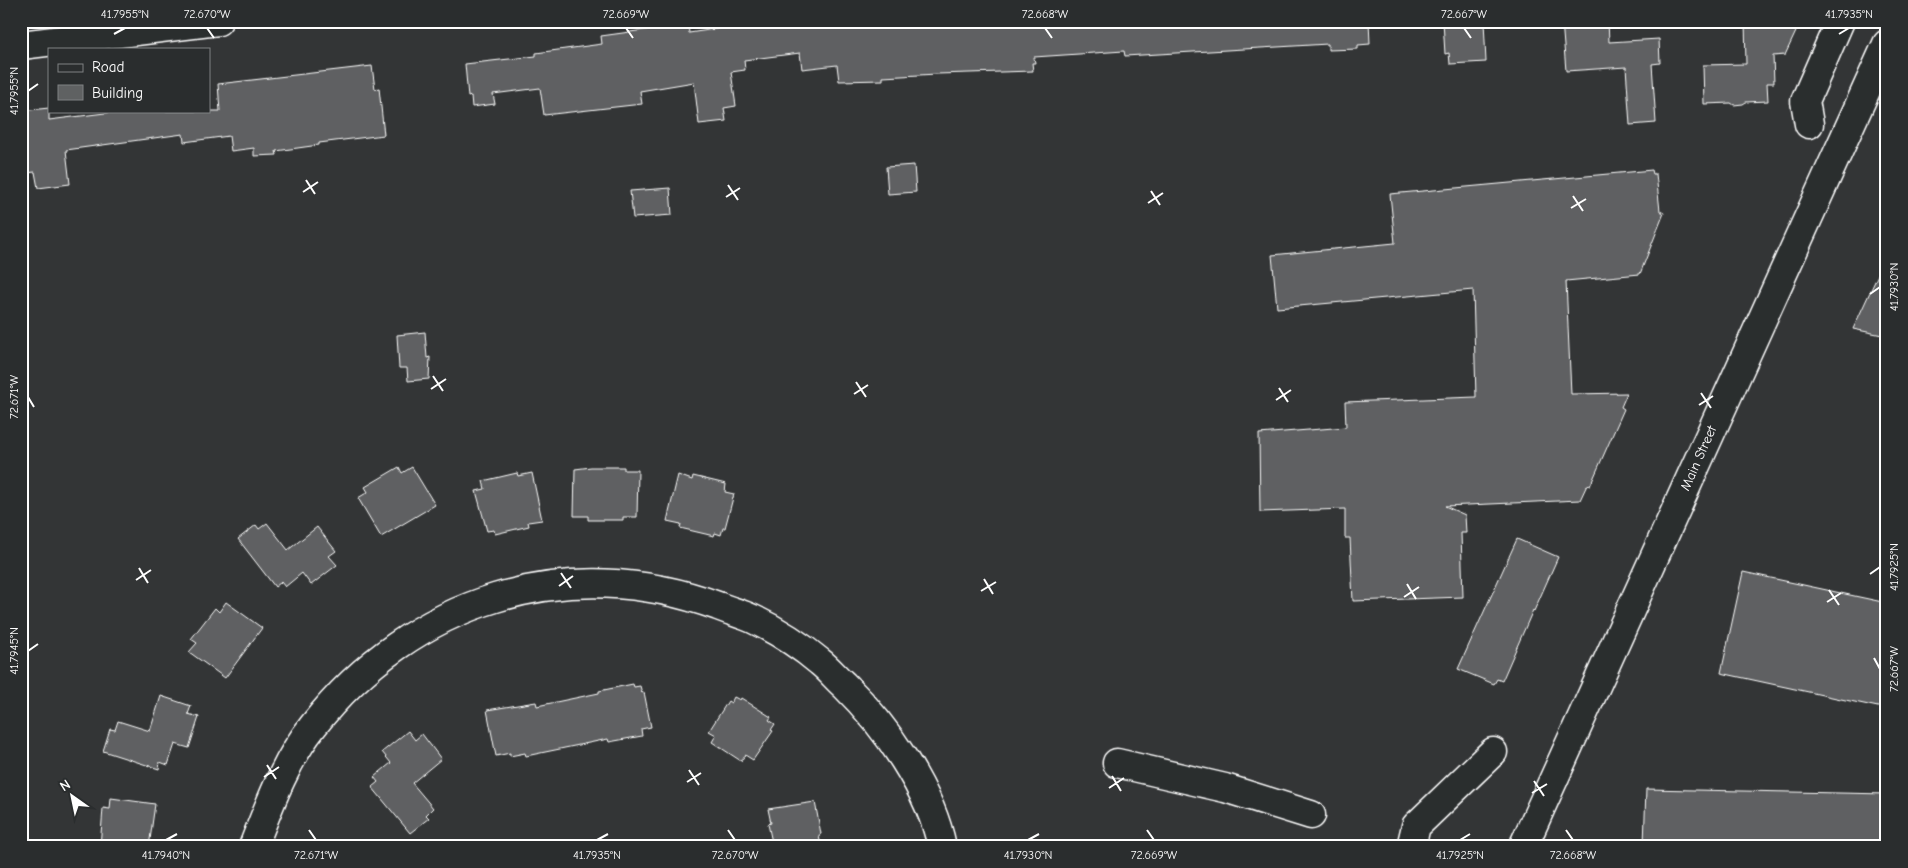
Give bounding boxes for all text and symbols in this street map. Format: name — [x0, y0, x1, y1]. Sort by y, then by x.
text: 41.7955°N — [101, 7, 149, 21]
text: 72.670°W — [184, 7, 231, 21]
text: 72.669°W — [603, 7, 650, 21]
text: 72.668°W — [1022, 7, 1069, 21]
text: 72.667°W — [1441, 7, 1488, 21]
text: 41.7935°N — [1825, 7, 1873, 21]
legend — [48, 48, 210, 112]
text: Road — [92, 58, 124, 76]
text: 41.7955°N — [7, 67, 21, 115]
text: Building — [92, 84, 143, 102]
text: 41.7930°N — [1887, 263, 1901, 311]
text: 72.671°W — [7, 374, 21, 419]
street label: Main Street — [1677, 422, 1721, 493]
text: 41.7925°N — [1887, 543, 1901, 591]
text: 41.7945°N — [7, 627, 21, 675]
text: 72.667°W — [1887, 645, 1901, 692]
north arrow — [48, 770, 98, 820]
text: N — [57, 776, 74, 795]
text: 41.7940°N — [142, 848, 190, 862]
text: 72.671°W — [294, 848, 339, 862]
text: 41.7935°N — [573, 848, 621, 862]
text: 72.670°W — [712, 848, 759, 862]
text: 41.7930°N — [1004, 848, 1052, 862]
text: 72.669°W — [1131, 848, 1178, 862]
text: 41.7925°N — [1436, 848, 1484, 862]
text: 72.668°W — [1550, 848, 1597, 862]

